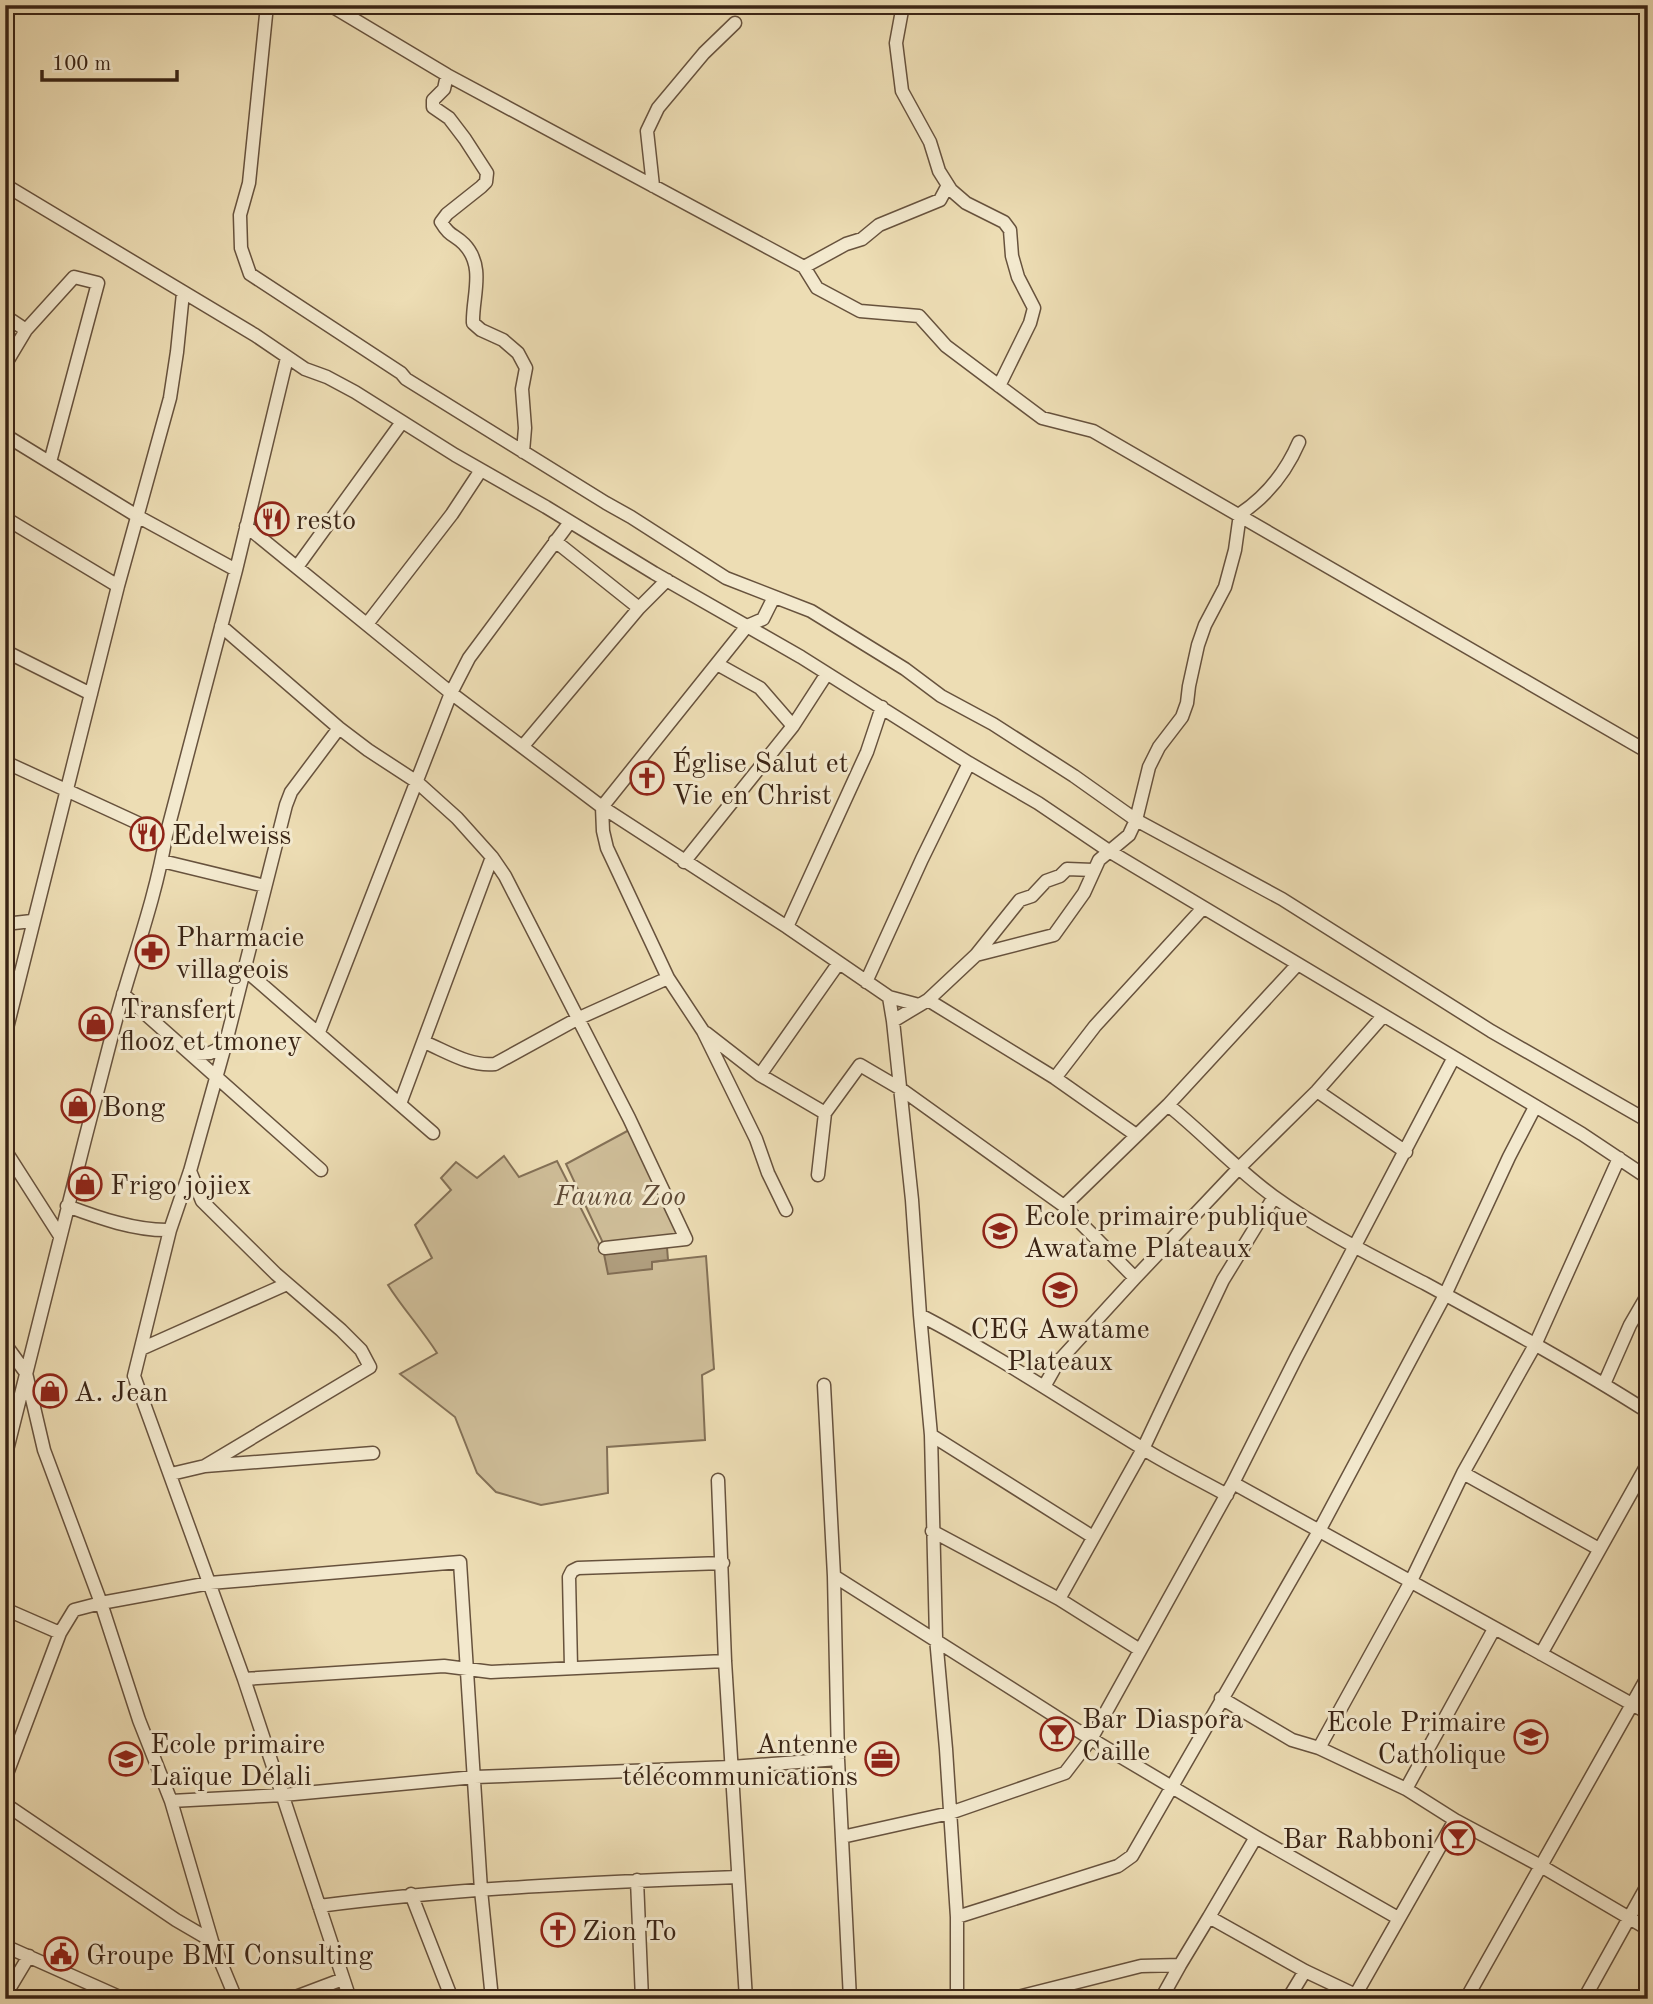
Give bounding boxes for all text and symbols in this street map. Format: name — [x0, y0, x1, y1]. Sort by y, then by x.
scale bar — [42, 38, 177, 82]
text: 100 m — [52, 54, 111, 75]
restaurant icon: resto — [253, 500, 291, 538]
place label: resto — [296, 508, 356, 536]
place label: Église Salut et Vie en Christ — [672, 746, 848, 811]
church icon: Église Salut et Vie en Christ — [628, 759, 666, 797]
restaurant icon: Edelweiss — [128, 815, 166, 853]
place label: Edelweiss — [172, 823, 292, 851]
place label: Pharmacie villageois — [176, 925, 304, 985]
pharmacy icon: Pharmacie villageois — [133, 933, 171, 971]
place label: Transfert flooz et tmoney — [120, 997, 302, 1057]
shop icon: Transfert flooz et tmoney — [77, 1005, 115, 1043]
shop icon: Bong — [59, 1087, 97, 1125]
place label: Bong — [102, 1095, 165, 1123]
shop icon: Frigo jojiex — [66, 1165, 104, 1203]
place label: Frigo jojiex — [110, 1173, 252, 1201]
park label: Fauna Zoo — [553, 1184, 686, 1212]
place label: Ecole primaire publique Awatame Plateaux — [1024, 1204, 1308, 1264]
school or university icon: Ecole primaire publique Awatame Plateaux — [981, 1212, 1019, 1250]
school or university icon: CEG Awatame Plateaux — [1041, 1271, 1079, 1309]
place label: CEG Awatame Plateaux — [970, 1317, 1150, 1377]
shop icon: A. Jean — [31, 1372, 69, 1410]
place label: A. Jean — [74, 1380, 168, 1408]
place label: Bar Diaspora Caille — [1082, 1707, 1244, 1767]
place label: Ecole Primaire Catholique — [1326, 1710, 1506, 1770]
bar icon: Bar Diaspora Caille — [1038, 1715, 1076, 1753]
school or university icon: Ecole Primaire Catholique — [1512, 1718, 1550, 1756]
place label: Ecole primaire Laïque Délali — [150, 1732, 325, 1792]
place label: Antenne télécommunications — [622, 1732, 858, 1792]
school or university icon: Ecole primaire Laïque Délali — [107, 1740, 145, 1778]
office icon: Antenne télécommunications — [863, 1740, 901, 1778]
bar icon: Bar Rabboni — [1439, 1819, 1477, 1857]
place label: Bar Rabboni — [1282, 1827, 1434, 1855]
church icon: Zion To — [539, 1911, 577, 1949]
place label: Zion To — [582, 1919, 677, 1947]
public building icon: Groupe BMI Consulting — [42, 1935, 80, 1973]
place label: Groupe BMI Consulting — [86, 1943, 373, 1971]

